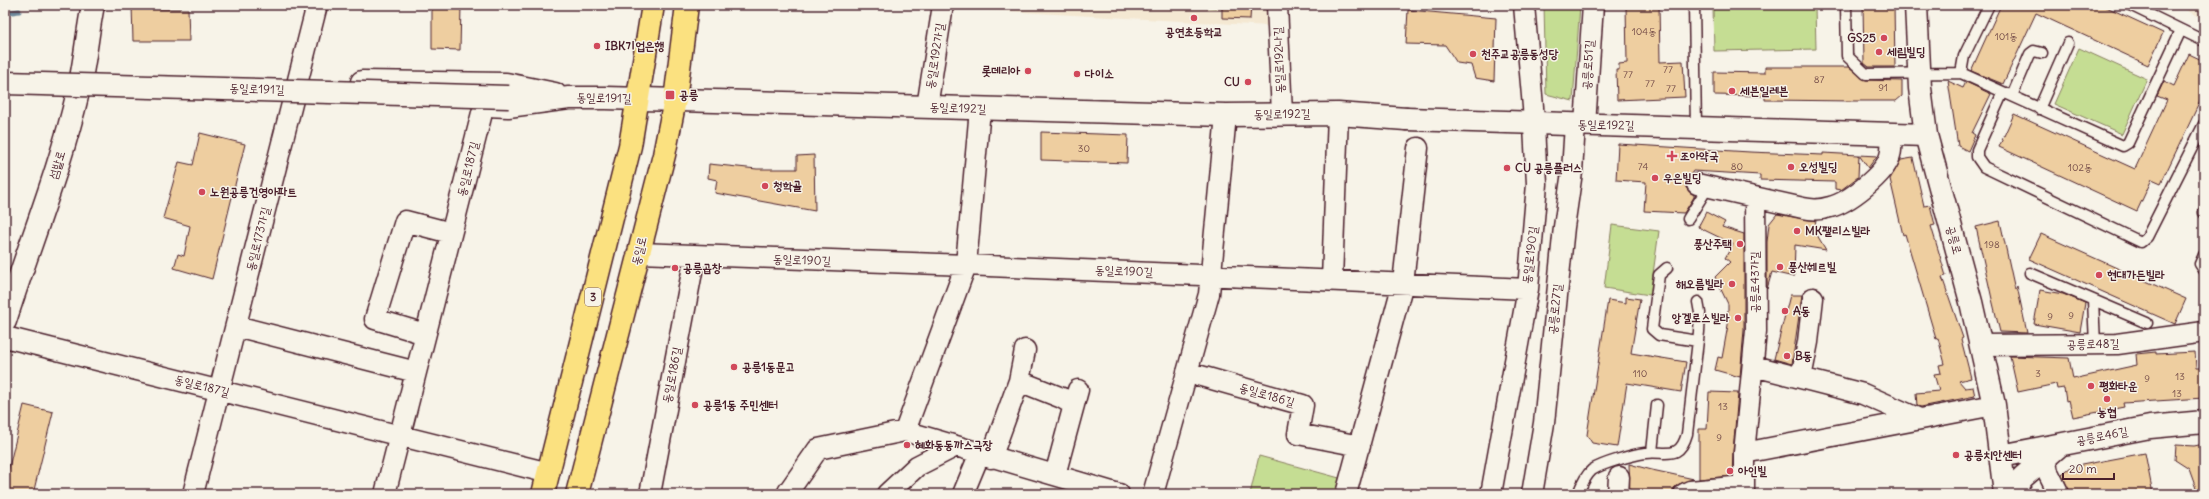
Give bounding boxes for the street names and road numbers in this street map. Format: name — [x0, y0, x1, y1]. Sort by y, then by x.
street label: 동일로192가길 — [922, 22, 947, 90]
street label: 동일로192나길 — [1270, 26, 1287, 94]
street label: 공릉로51길 — [1578, 39, 1597, 91]
street label: 동일로191길 — [229, 80, 285, 97]
street label: 동일로191길 — [576, 90, 632, 105]
street label: 동일로192길 — [929, 99, 987, 116]
street label: 동일로192길 — [1253, 105, 1311, 121]
street label: 동일로192길 — [1577, 117, 1635, 133]
street label: 동일로187길 — [453, 139, 482, 198]
street label: 섬밭로 — [45, 149, 68, 181]
street label: 동일로173가길 — [242, 205, 273, 273]
street label: 공릉로 — [1943, 224, 1965, 256]
street label: 동일로190길 — [1519, 225, 1541, 285]
street label: 동일로 — [628, 235, 649, 267]
street label: 동일로190길 — [773, 251, 832, 268]
street label: 공릉로43가길 — [1747, 251, 1762, 313]
street label: 동일로190길 — [1095, 262, 1154, 279]
street label: 공릉로27길 — [1544, 282, 1565, 335]
road number: 3 — [585, 288, 601, 306]
street label: 공릉로48길 — [2067, 336, 2120, 351]
street label: 동일로186길 — [659, 345, 684, 404]
street label: 동일로187길 — [173, 371, 232, 400]
street label: 동일로186길 — [1238, 379, 1297, 410]
street label: 공릉로46길 — [2075, 423, 2129, 448]

